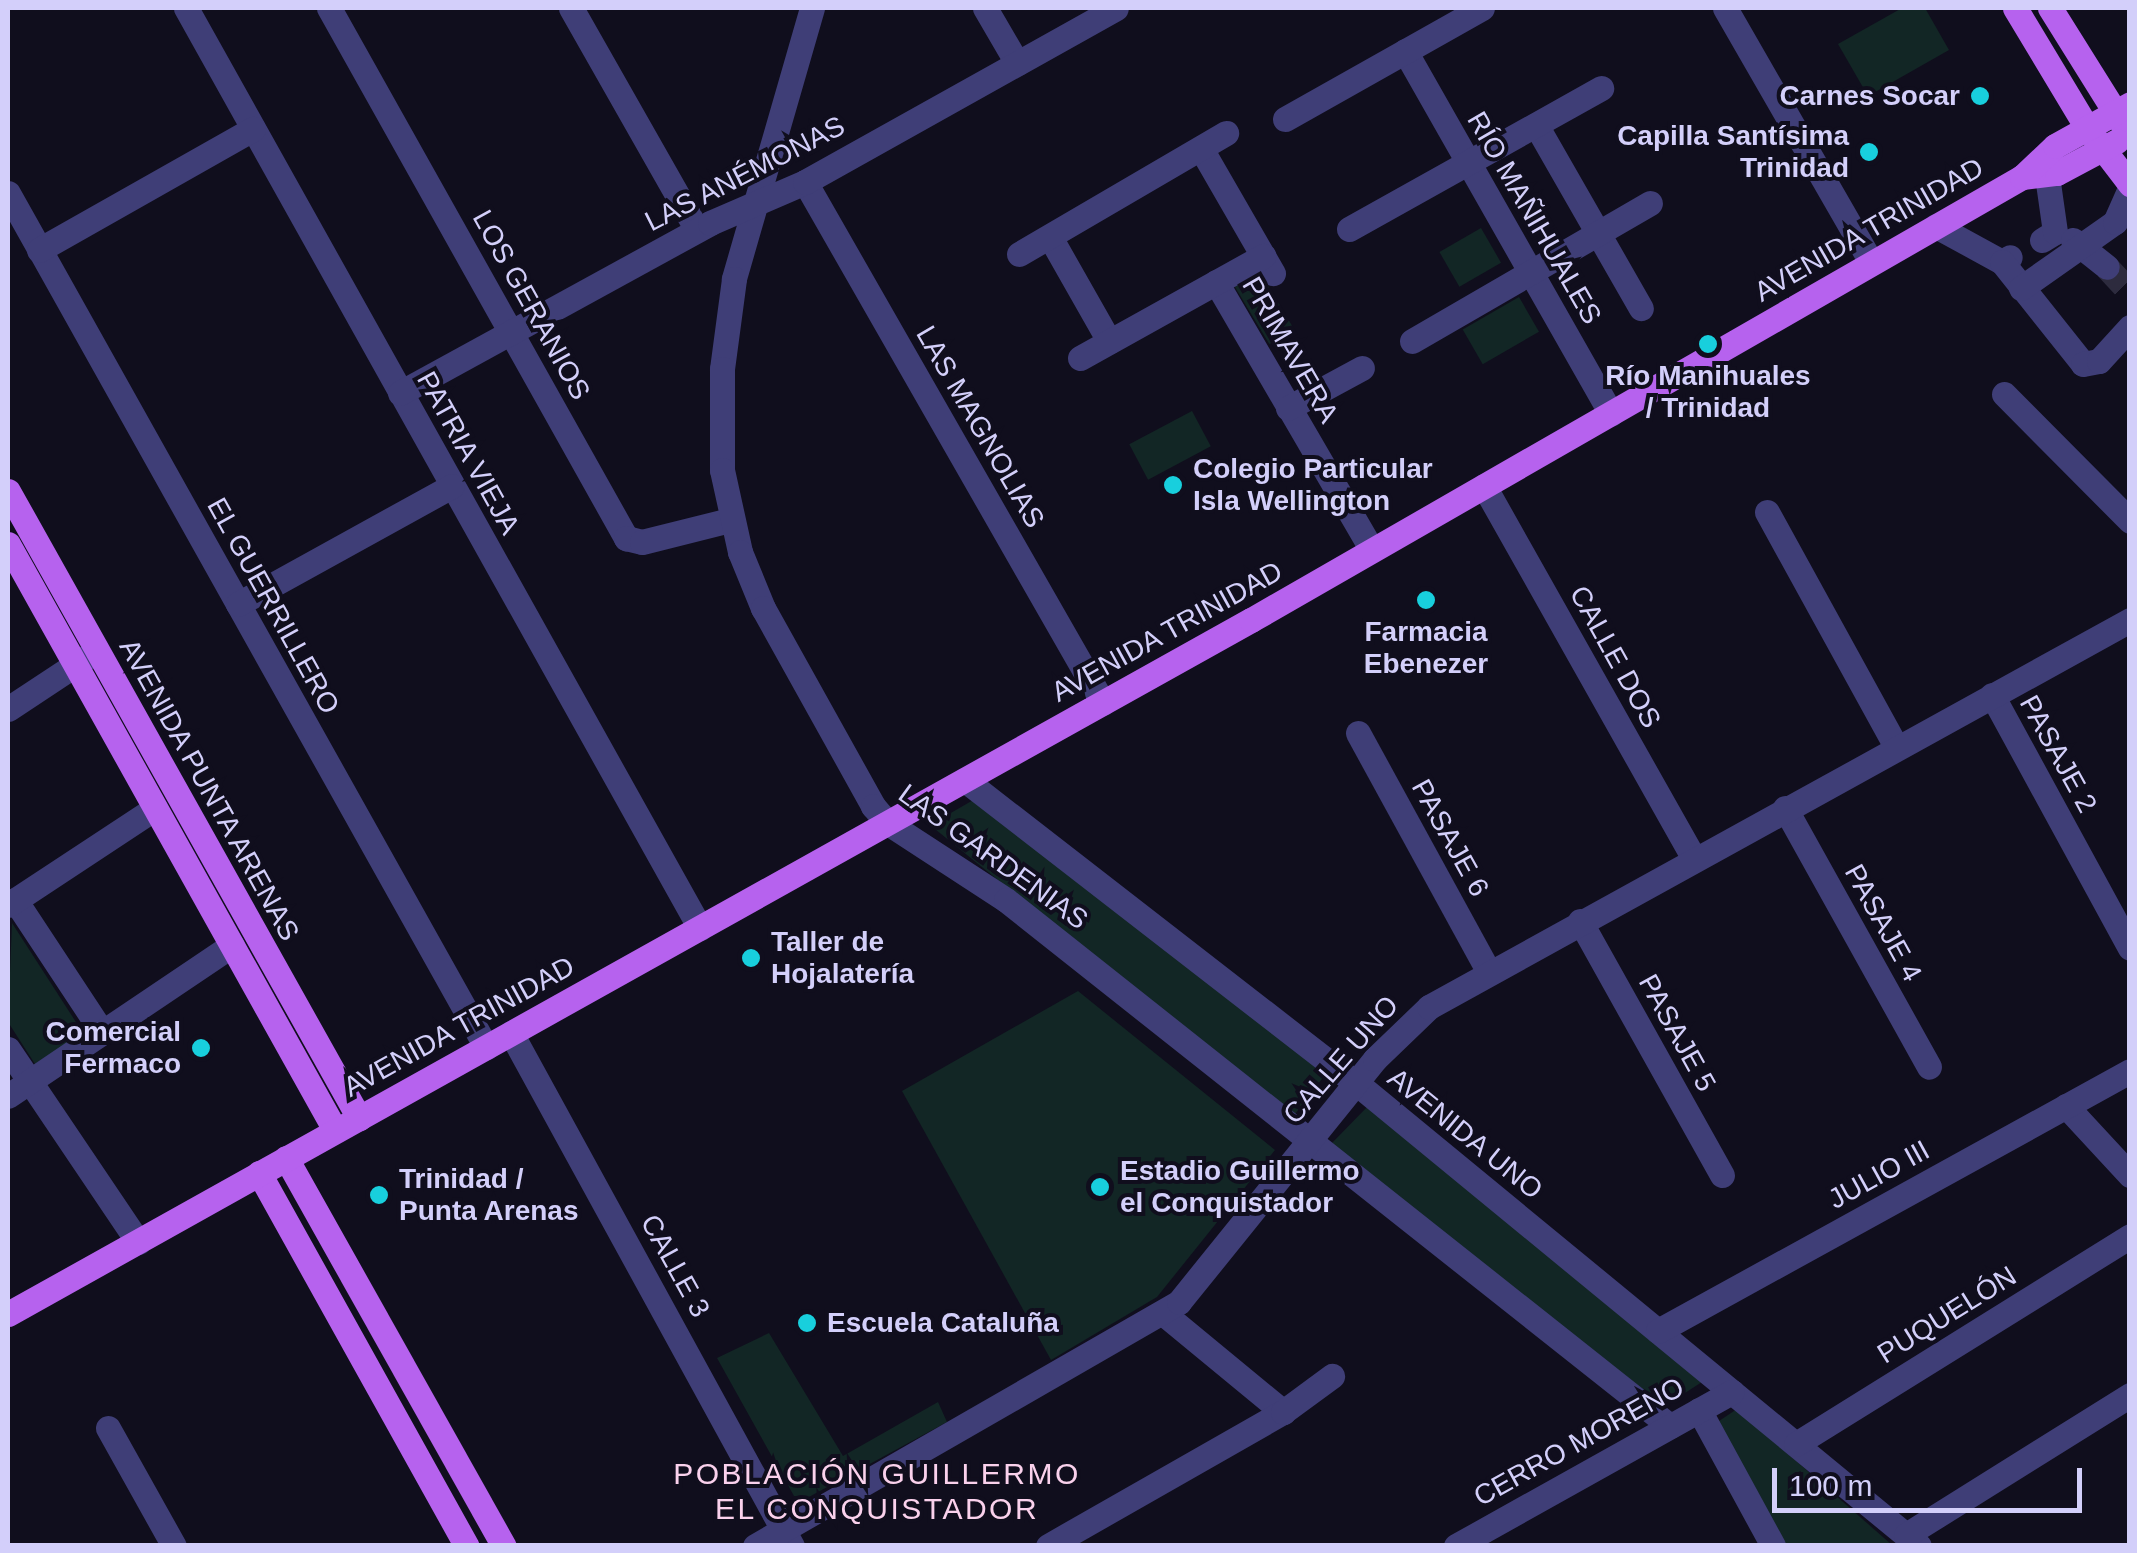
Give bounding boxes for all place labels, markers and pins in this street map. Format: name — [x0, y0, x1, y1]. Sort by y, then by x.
place label: Carnes Socar — [1779, 79, 1960, 113]
marker: Carnes Socar — [1969, 85, 1991, 107]
place label: Capilla Santísima Trinidad — [1617, 119, 1849, 185]
marker: Capilla Santísima Trinidad — [1858, 141, 1880, 163]
marker: Río Manihuales / Trinidad — [1697, 333, 1719, 355]
place label: Río Manihuales / Trinidad — [1605, 359, 1811, 425]
place label: Colegio Particular Isla Wellington — [1193, 452, 1433, 518]
marker: Colegio Particular Isla Wellington — [1162, 474, 1184, 496]
marker: Farmacia Ebenezer — [1415, 589, 1437, 611]
place label: Farmacia Ebenezer — [1364, 615, 1488, 681]
place label: Taller de Hojalatería — [771, 925, 914, 991]
marker: Taller de Hojalatería — [740, 947, 762, 969]
place label: Comercial Fermaco — [46, 1015, 181, 1081]
marker: Comercial Fermaco — [190, 1037, 212, 1059]
place label: Estadio Guillermo el Conquistador — [1120, 1154, 1360, 1220]
place label: Trinidad / Punta Arenas — [399, 1162, 579, 1228]
marker: Estadio Guillermo el Conquistador — [1089, 1176, 1111, 1198]
marker: Trinidad / Punta Arenas — [368, 1184, 390, 1206]
place label: Escuela Cataluña — [827, 1306, 1059, 1340]
marker: Escuela Cataluña — [796, 1312, 818, 1334]

